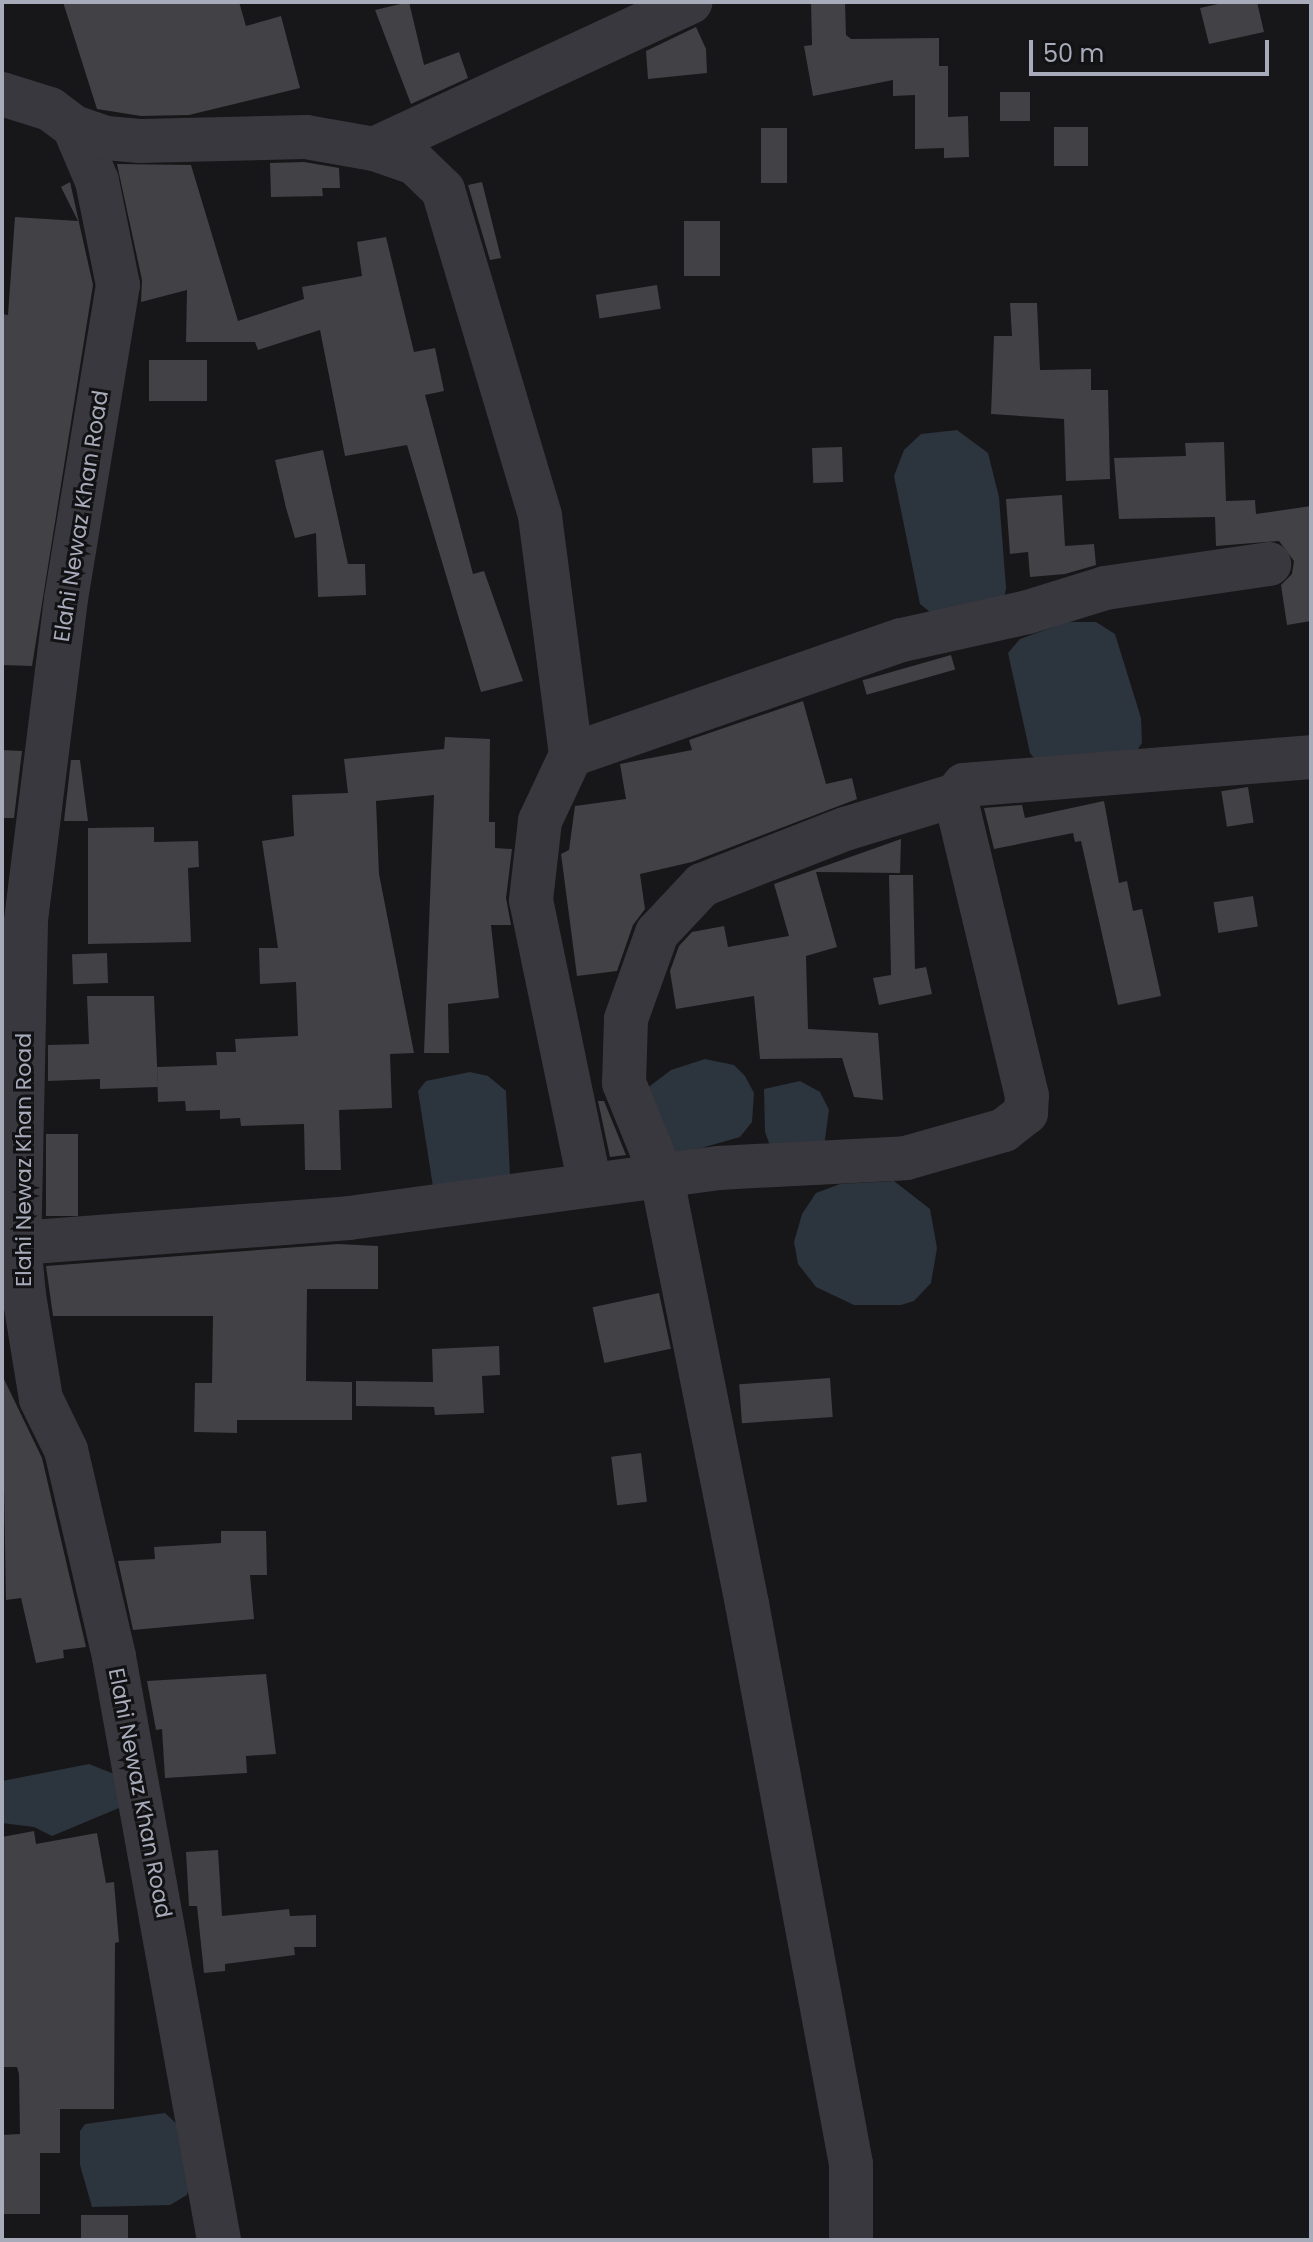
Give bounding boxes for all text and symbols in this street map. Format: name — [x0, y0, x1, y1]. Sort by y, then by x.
scale bar — [1033, 24, 1273, 74]
text: 50 m — [1043, 37, 1104, 70]
street label: Elahi Newaz Khan Road — [48, 388, 114, 644]
street label: Elahi Newaz Khan Road — [11, 1033, 37, 1287]
street label: Elahi Newaz Khan Road — [103, 1666, 177, 1920]

